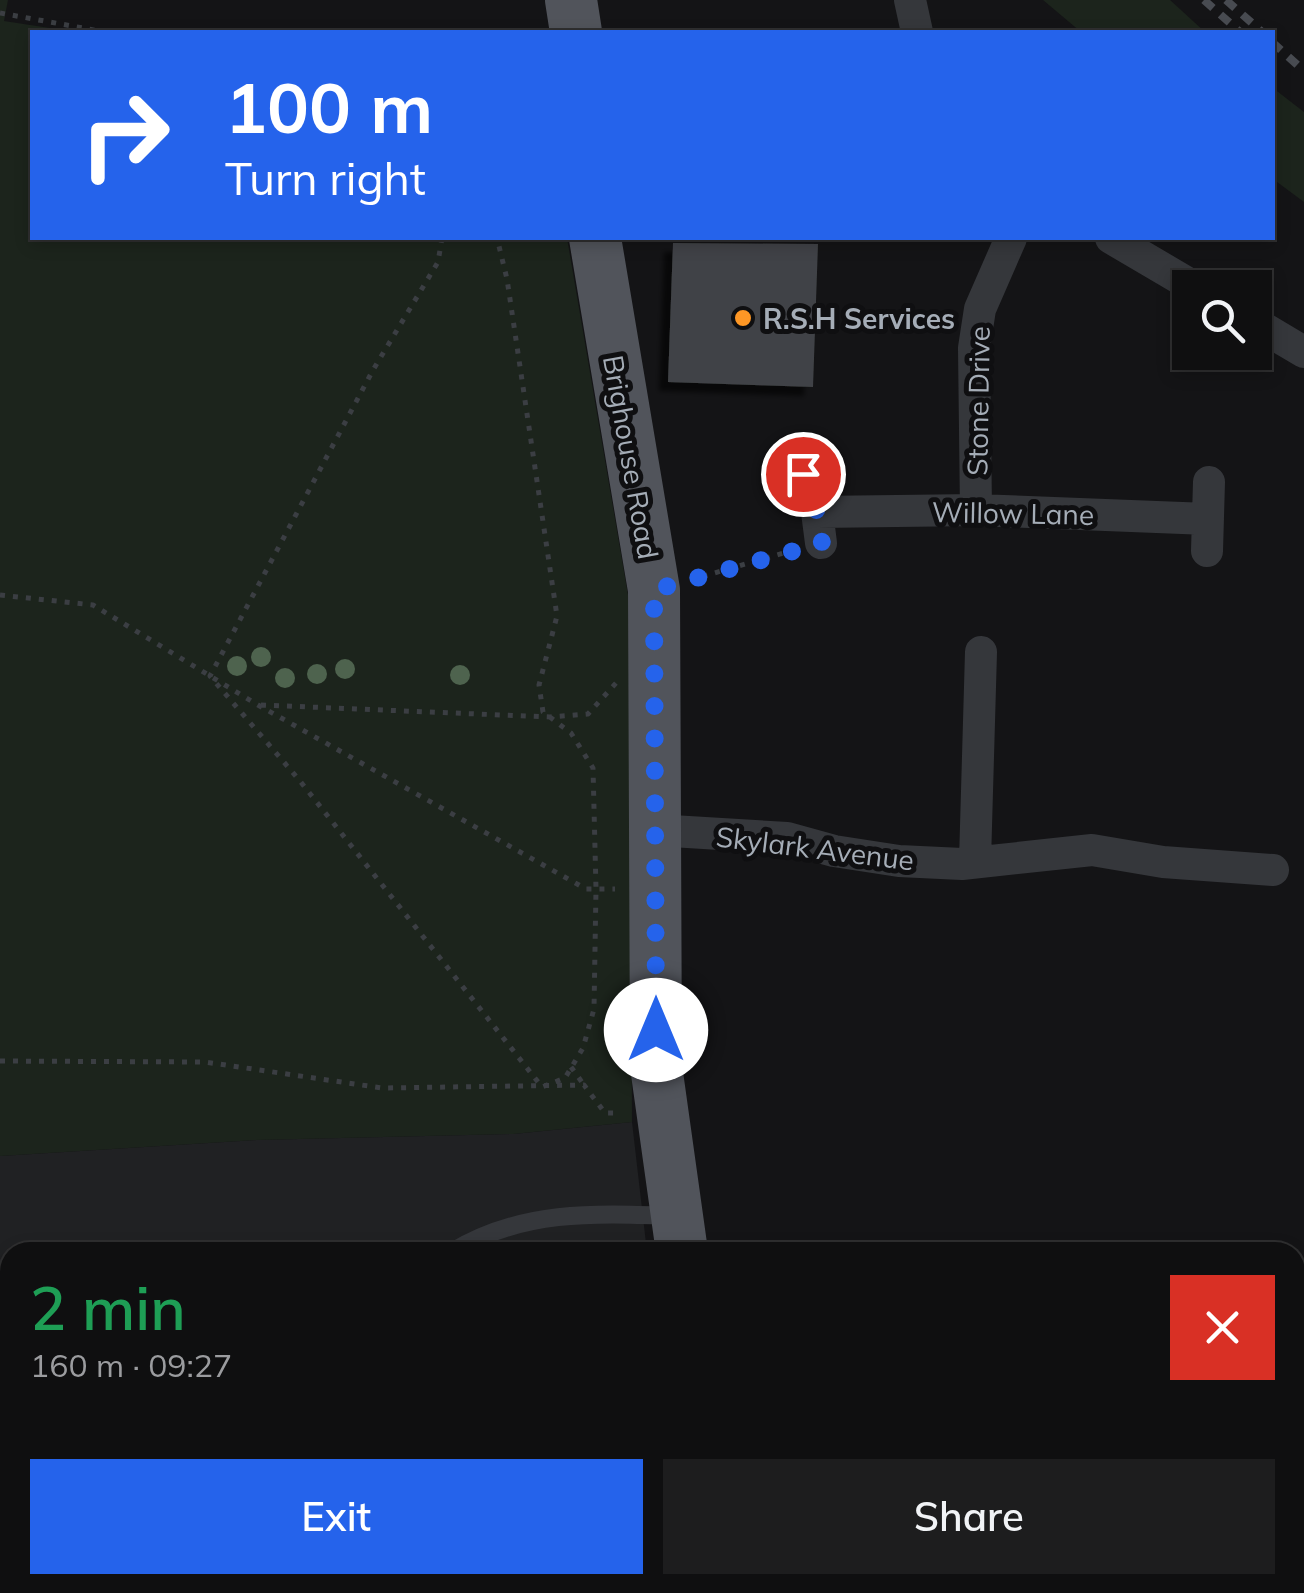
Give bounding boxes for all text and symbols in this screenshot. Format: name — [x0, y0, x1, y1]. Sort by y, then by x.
text: 100 m — [225, 63, 433, 151]
icon: right — [60, 70, 190, 200]
text: Turn right — [225, 150, 426, 206]
map controls — [1172, 270, 1272, 370]
button: search — [1172, 270, 1272, 370]
place label: R.S.H Services — [763, 301, 955, 336]
marker: R.S.H Services — [732, 307, 754, 329]
street label: Stone Drive — [959, 326, 997, 476]
street label: Brighouse Road — [596, 352, 666, 562]
pin — [761, 432, 846, 517]
icon: arrive — [776, 447, 831, 502]
street label: Willow Lane — [932, 494, 1094, 532]
street label: Skylark Avenue — [714, 818, 916, 878]
position arrow — [604, 978, 708, 1082]
text: 2 min — [30, 1270, 186, 1345]
button: close — [1170, 1275, 1275, 1380]
text: 160 m · 09:27 — [30, 1345, 232, 1385]
button: Exit — [30, 1459, 643, 1574]
button: Share — [663, 1459, 1275, 1574]

